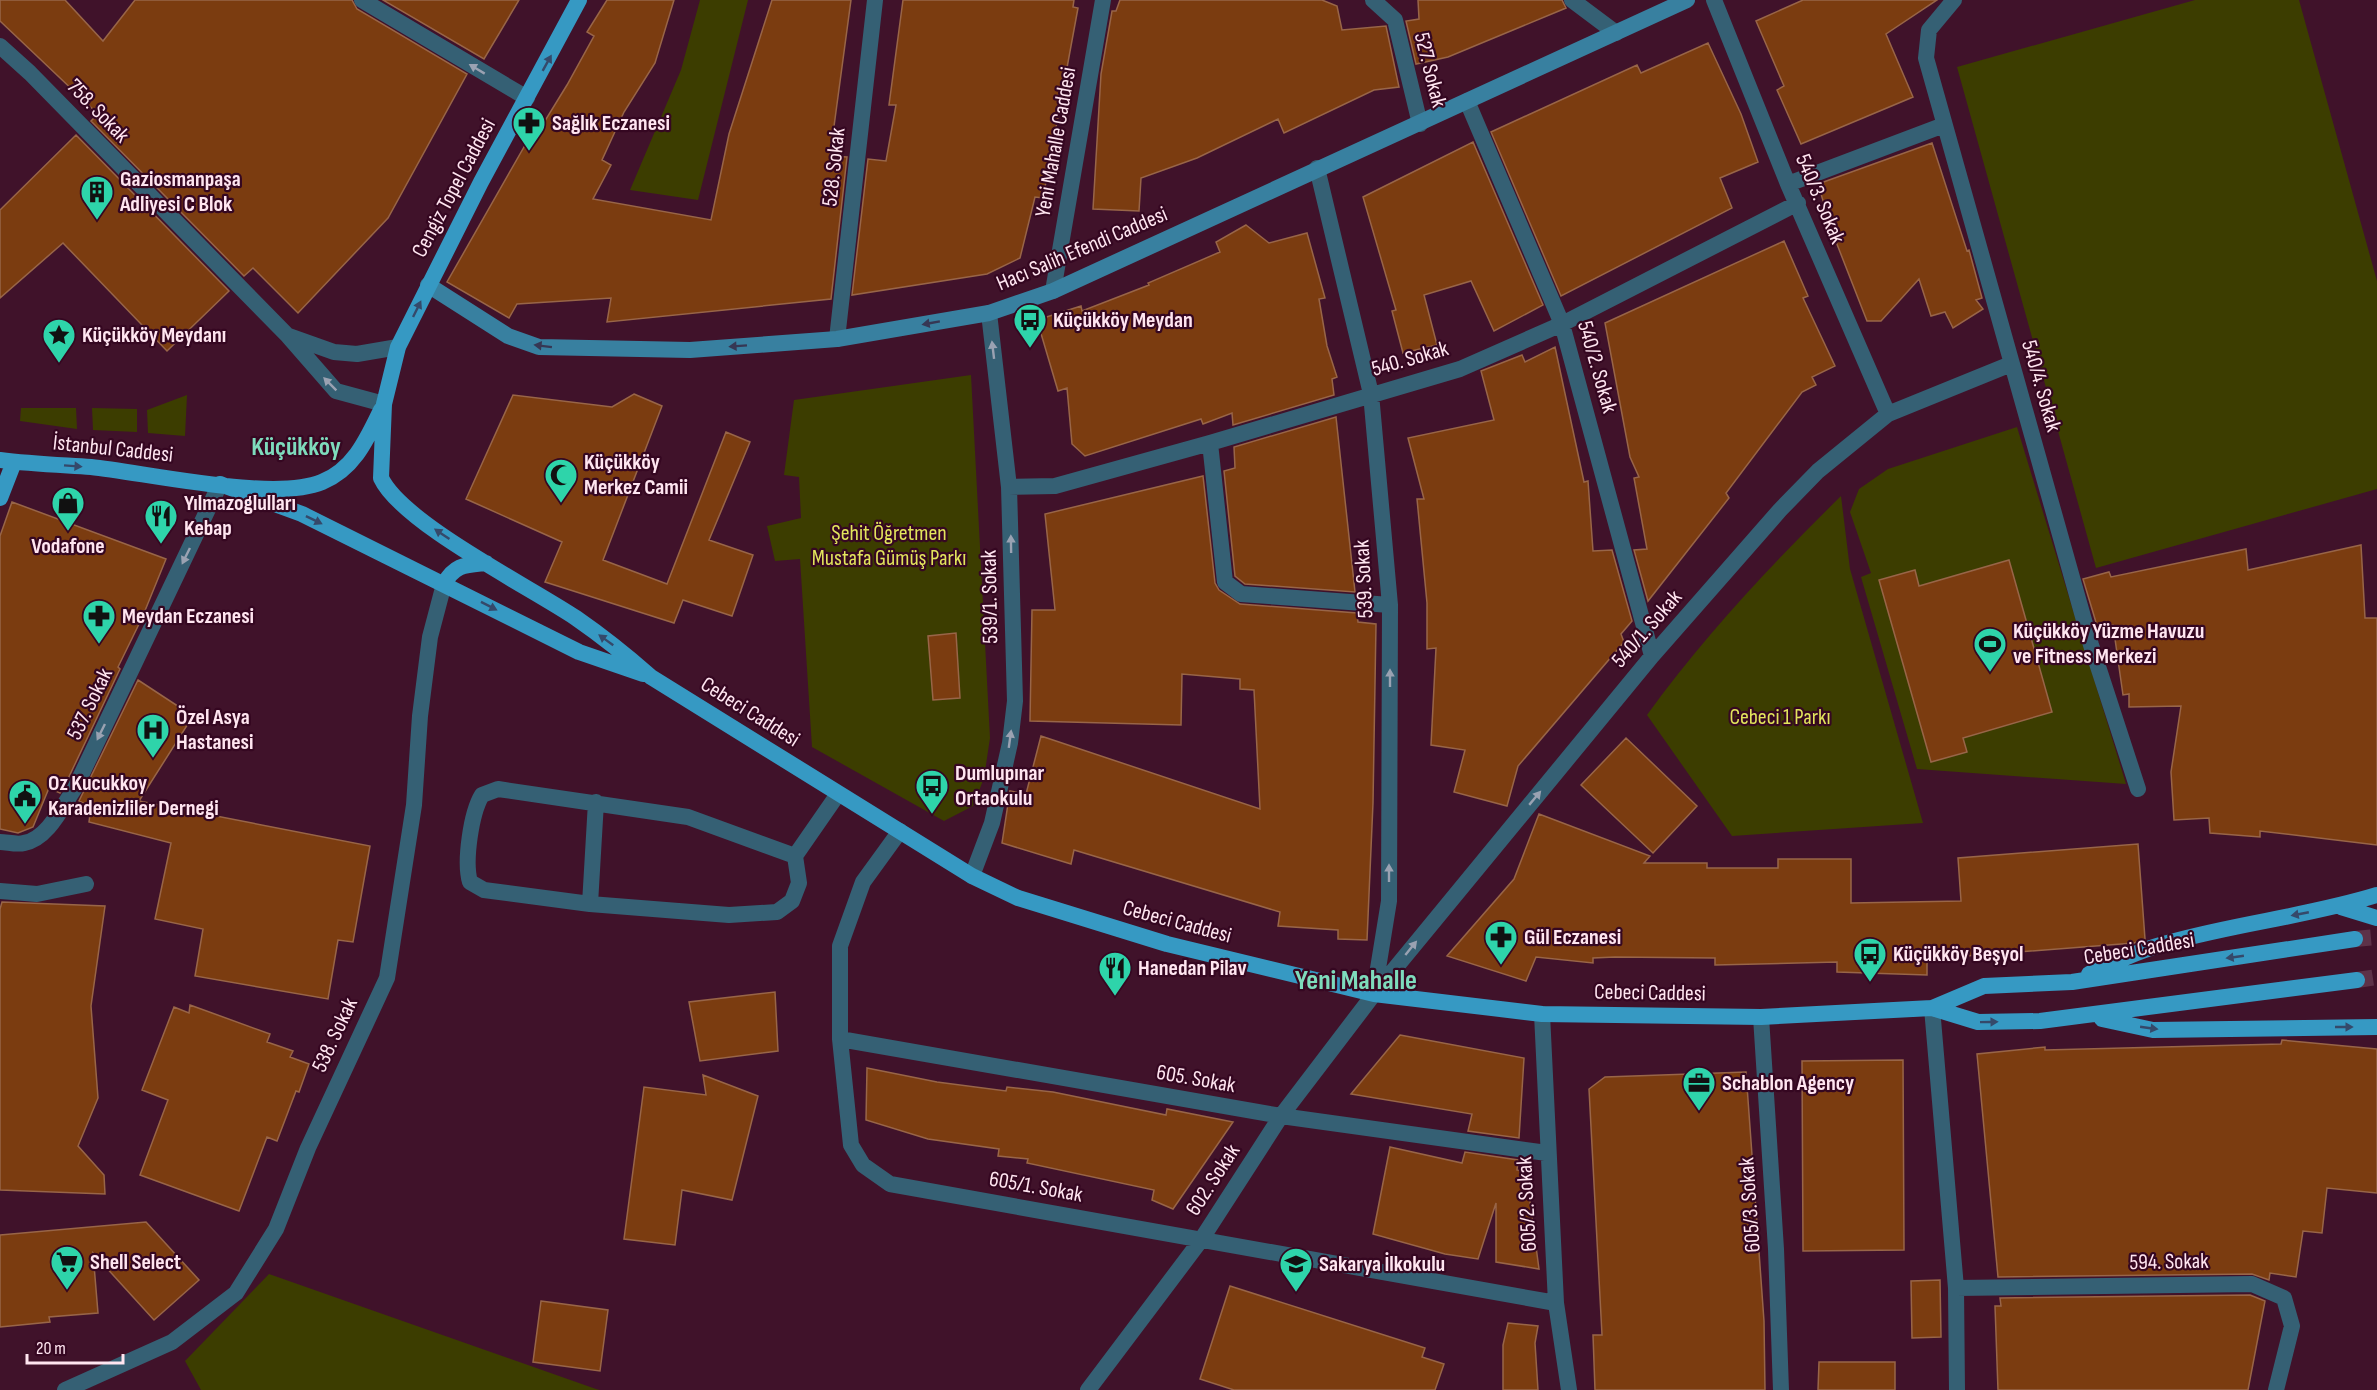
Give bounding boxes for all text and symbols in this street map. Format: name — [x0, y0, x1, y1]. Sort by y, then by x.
street label: 527. Sokak — [1408, 30, 1452, 111]
one-way arrow — [542, 54, 552, 71]
one-way arrow — [469, 63, 485, 74]
street label: Yeni Mahalle Caddesi — [1030, 65, 1082, 219]
street label: 758. Sokak — [61, 73, 135, 149]
pharmacy icon: Sağlık Eczanesi — [511, 105, 547, 152]
place label: Sağlık Eczanesi — [552, 110, 670, 137]
street label: Cengiz Topel Caddesi — [406, 114, 502, 262]
street label: 528. Sokak — [816, 126, 852, 208]
street label: 540/3. Sokak — [1789, 150, 1851, 249]
place label: Gaziosmanpaşa Adliyesi C Blok — [119, 166, 241, 218]
building icon: Gaziosmanpaşa Adliyesi C Blok — [79, 174, 115, 221]
street label: Hacı Salih Efendi Caddesi — [992, 201, 1172, 297]
one-way arrow — [412, 301, 421, 318]
bus stop icon: Küçükköy Meydan — [1012, 302, 1048, 349]
place label: Küçükköy Meydan — [1053, 307, 1193, 334]
place icon: Küçükköy Meydanı — [41, 317, 77, 364]
one-way arrow — [921, 318, 940, 327]
street label: 540/2. Sokak — [1571, 318, 1623, 417]
place label: Küçükköy Meydanı — [82, 322, 226, 349]
street label: 540. Sokak — [1368, 335, 1452, 383]
street label: 540/4. Sokak — [2015, 337, 2067, 436]
one-way arrow — [728, 341, 747, 351]
one-way arrow — [988, 341, 998, 360]
one-way arrow — [533, 342, 552, 351]
one-way arrow — [324, 378, 338, 392]
street label: İstanbul Caddesi — [52, 429, 174, 469]
district label: Küçükköy — [251, 432, 341, 463]
place label: Küçükköy Merkez Camii — [584, 449, 688, 501]
mosque icon: Küçükköy Merkez Camii — [543, 457, 579, 504]
one-way arrow — [63, 461, 82, 471]
shop icon: Vodafone — [50, 485, 86, 532]
place label: Yılmazoglulları Kebap — [184, 490, 296, 542]
restaurant icon: Yılmazoglulları Kebap — [143, 498, 179, 545]
one-way arrow — [305, 515, 323, 525]
park label: Şehit Öğretmen Mustafa Gümüş Parkı — [812, 520, 966, 572]
one-way arrow — [435, 528, 451, 540]
place label: Vodafone — [31, 533, 105, 560]
one-way arrow — [1006, 535, 1016, 554]
street label: 539. Sokak — [1348, 538, 1380, 619]
one-way arrow — [181, 547, 190, 564]
street label: 539/1. Sokak — [976, 549, 1004, 644]
street label: 540/1. Sokak — [1606, 584, 1688, 673]
pharmacy icon: Meydan Eczanesi — [81, 598, 117, 645]
one-way arrow — [480, 601, 498, 611]
place label: Meydan Eczanesi — [122, 603, 254, 630]
place label: Küçükköy Yüzme Havuzu ve Fitness Merkezi — [2013, 618, 2204, 670]
sports icon: Küçükköy Yüzme Havuzu ve Fitness Merkezi — [1972, 626, 2008, 673]
one-way arrow — [599, 634, 615, 646]
street label: 537. Sokak — [61, 663, 119, 744]
one-way arrow — [1385, 669, 1395, 688]
street label: Cebeci Caddesi — [696, 671, 804, 753]
place label: Özel Asya Hastanesi — [176, 704, 254, 756]
park label: Cebeci 1 Parkı — [1729, 704, 1831, 731]
hospital icon: Özel Asya Hastanesi — [135, 712, 171, 759]
one-way arrow — [97, 723, 106, 740]
one-way arrow — [1006, 729, 1015, 748]
place label: Dumlupınar Ortaokulu — [955, 760, 1044, 812]
bus stop icon: Dumlupınar Ortaokulu — [914, 768, 950, 815]
place label: Oz Kucukkoy Karadenizliler Dernegi — [48, 770, 219, 822]
public building icon: Oz Kucukkoy Karadenizliler Dernegi — [7, 778, 43, 825]
one-way arrow — [1529, 790, 1542, 806]
one-way arrow — [1384, 864, 1394, 883]
street label: Cebeci Caddesi — [1120, 895, 1234, 949]
one-way arrow — [2290, 910, 2309, 919]
pharmacy icon: Gül Eczanesi — [1483, 919, 1519, 966]
place label: Gül Eczanesi — [1524, 924, 1621, 951]
street label: Cebeci Caddesi — [2082, 927, 2196, 971]
bus stop icon: Küçükköy Beşyol — [1852, 936, 1888, 983]
one-way arrow — [1405, 940, 1418, 956]
place label: Küçükköy Beşyol — [1893, 941, 2023, 968]
restaurant icon: Hanedan Pilav — [1097, 950, 1133, 997]
one-way arrow — [2226, 953, 2245, 962]
place label: Hanedan Pilav — [1138, 955, 1247, 982]
district label: Yeni Mahalle — [1295, 964, 1417, 997]
street label: Cebeci Caddesi — [1594, 979, 1706, 1007]
street label: 538. Sokak — [306, 993, 364, 1077]
one-way arrow — [1979, 1017, 1998, 1027]
one-way arrow — [2335, 1022, 2354, 1032]
one-way arrow — [2140, 1023, 2159, 1033]
street label: 605. Sokak — [1154, 1059, 1238, 1099]
office icon: Schablon Agency — [1681, 1065, 1717, 1112]
place label: Schablon Agency — [1722, 1070, 1854, 1097]
street label: 602. Sokak — [1180, 1139, 1246, 1221]
street label: 605/2. Sokak — [1511, 1155, 1543, 1252]
street label: 605/3. Sokak — [1733, 1156, 1767, 1254]
street label: 605/1. Sokak — [987, 1166, 1085, 1209]
supermarket icon: Shell Select — [49, 1244, 85, 1291]
school or university icon: Sakarya İlkokulu — [1278, 1246, 1314, 1293]
street label: 594. Sokak — [2129, 1248, 2209, 1276]
place label: Shell Select — [90, 1249, 181, 1276]
place label: Sakarya İlkokulu — [1319, 1251, 1445, 1278]
scale bar — [27, 1327, 123, 1365]
text: 20 m — [36, 1338, 66, 1359]

